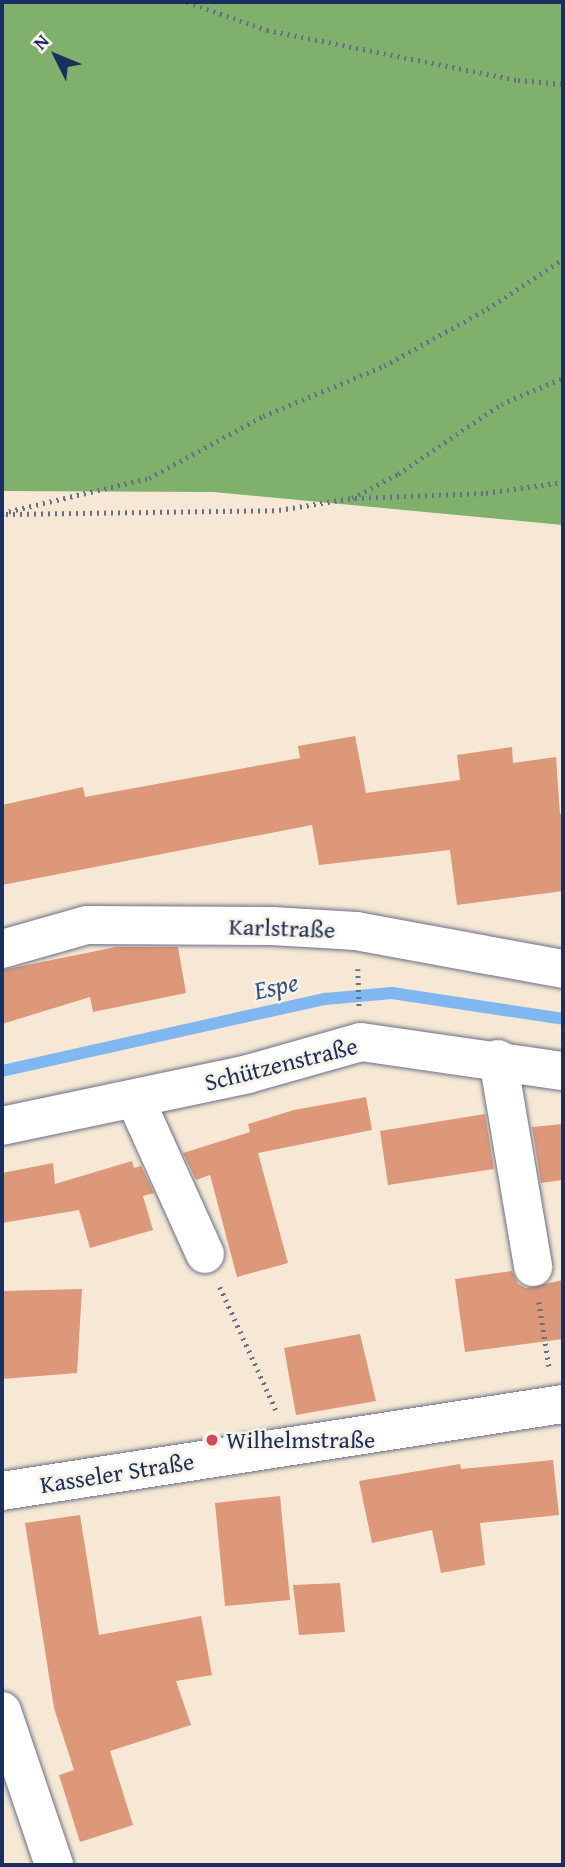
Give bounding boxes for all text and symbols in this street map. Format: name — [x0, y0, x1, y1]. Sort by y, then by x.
north arrow — [21, 21, 91, 91]
text: N — [26, 27, 55, 56]
street label: Karlstraße — [228, 912, 336, 944]
water label: Espe — [251, 966, 301, 1006]
street label: Schützenstraße — [202, 1031, 360, 1097]
place label: Wilhelmstraße — [226, 1426, 375, 1454]
marker: Wilhelmstraße — [204, 1432, 220, 1448]
street label: Kasseler Straße — [38, 1447, 196, 1499]

